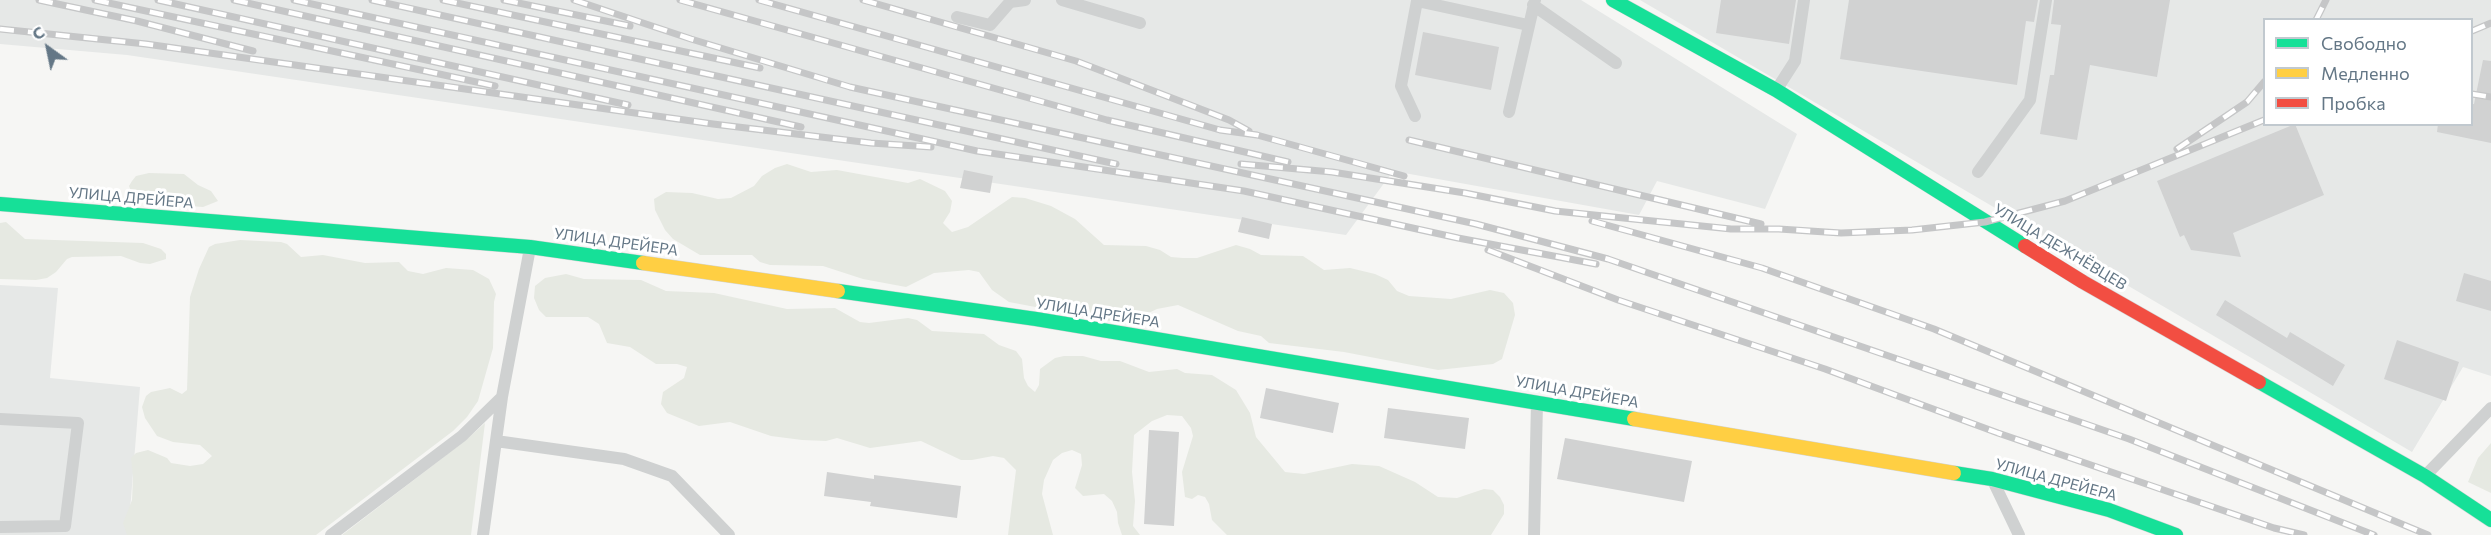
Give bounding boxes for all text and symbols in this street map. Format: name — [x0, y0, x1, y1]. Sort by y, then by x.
north arrow — [18, 18, 78, 78]
legend — [2263, 18, 2473, 126]
text: С — [28, 22, 48, 43]
text: Свободно — [2321, 32, 2407, 54]
text: Медленно — [2321, 62, 2410, 84]
text: Пробка — [2321, 92, 2386, 114]
street label: УЛИЦА ДРЕЙЕРА — [68, 184, 194, 212]
street label: УЛИЦА ДЕЖНЁВЦЕВ — [1990, 200, 2130, 294]
street label: УЛИЦА ДРЕЙЕРА — [553, 224, 679, 260]
street label: УЛИЦА ДРЕЙЕРА — [1035, 294, 1161, 332]
street label: УЛИЦА ДРЕЙЕРА — [1514, 372, 1640, 412]
street label: УЛИЦА ДРЕЙЕРА — [1993, 455, 2119, 505]

